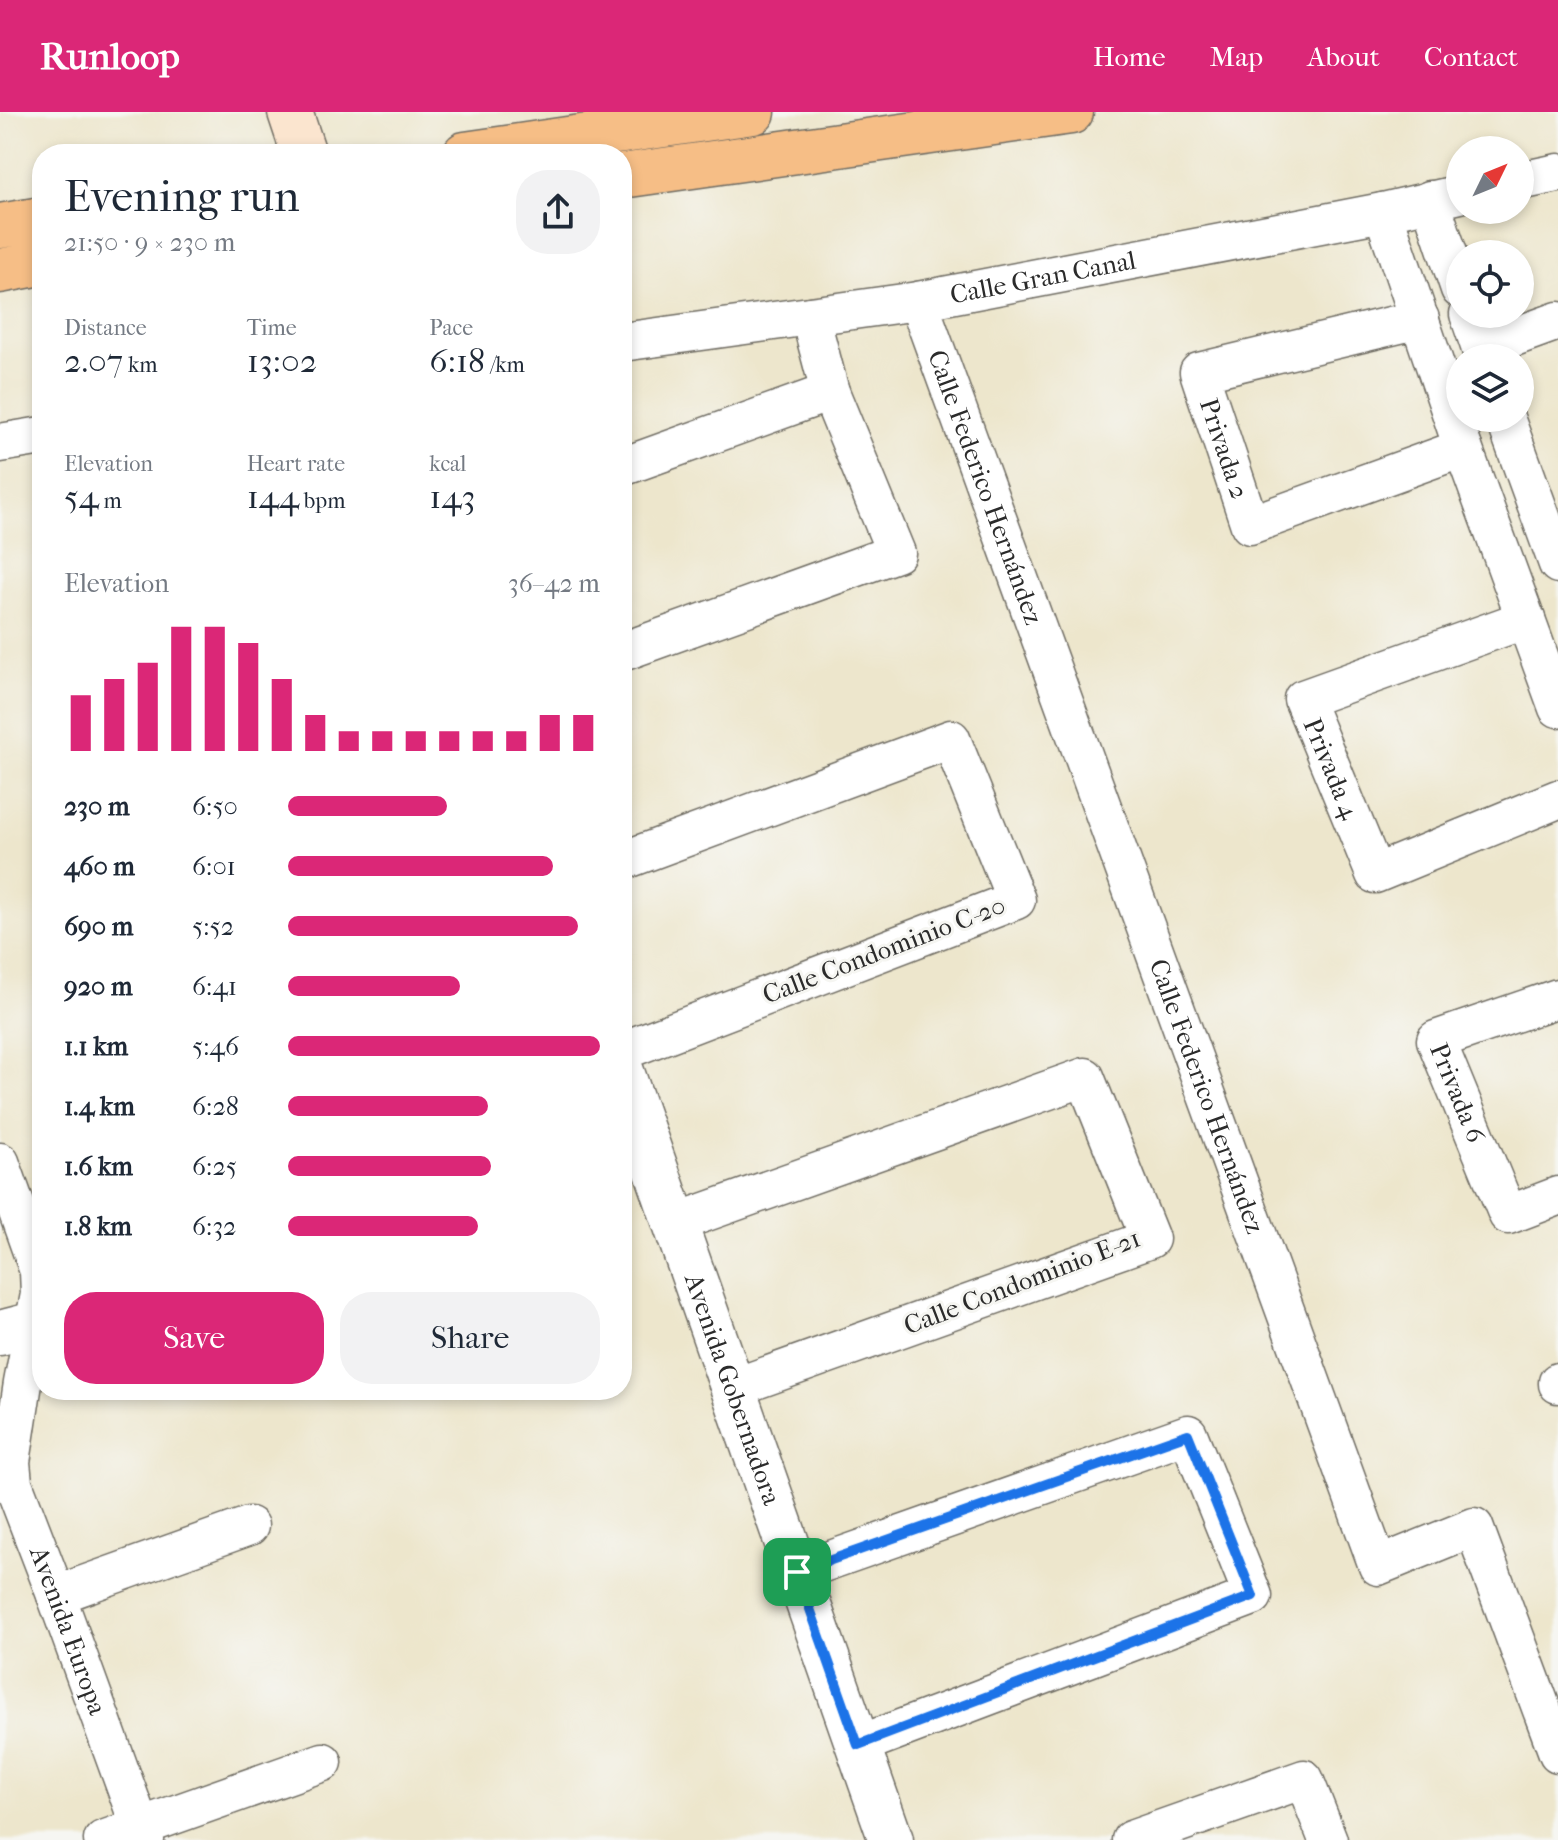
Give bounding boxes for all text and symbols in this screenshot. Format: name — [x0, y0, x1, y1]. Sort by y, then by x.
text: Runloop — [40, 34, 180, 79]
text: Home — [1093, 40, 1166, 73]
text: Map — [1210, 40, 1263, 73]
text: About — [1307, 40, 1380, 73]
text: Contact — [1424, 40, 1518, 73]
north arrow — [1446, 136, 1534, 224]
map controls — [1446, 136, 1534, 432]
button: share — [516, 170, 600, 254]
text: Evening run — [64, 171, 299, 222]
text: 21:50 · 9 × 230 m — [64, 227, 235, 258]
button: locate — [1446, 240, 1534, 328]
street label: Calle Gran Canal — [948, 244, 1138, 310]
text: Distance — [64, 315, 147, 341]
text: Time — [247, 315, 297, 341]
text: Pace — [429, 315, 473, 341]
text: 2.07 — [64, 341, 123, 381]
text: 13:02 — [247, 341, 317, 381]
text: 6:18 — [429, 341, 485, 381]
button: layers — [1446, 344, 1534, 432]
street label: Calle Federico Hernández — [922, 346, 1050, 628]
text: km — [123, 352, 158, 378]
text: /km — [485, 352, 525, 378]
street label: Privada 2 — [1193, 394, 1256, 503]
text: Elevation — [64, 451, 153, 477]
text: Heart rate — [247, 451, 345, 477]
text: kcal — [429, 451, 466, 477]
text: 54 — [64, 477, 99, 517]
text: 144 — [247, 477, 299, 517]
text: 143 — [429, 477, 475, 517]
text: m — [99, 488, 122, 514]
text: bpm — [299, 488, 346, 514]
text: Elevation — [64, 568, 169, 599]
text: 36–42 m — [508, 568, 600, 599]
street label: Privada 4 — [1297, 714, 1366, 824]
text: 230 m — [64, 791, 130, 822]
text: 6:50 — [192, 791, 238, 822]
text: 460 m — [64, 851, 135, 882]
text: 6:01 — [192, 851, 236, 882]
street label: Calle Condominio C-20 — [758, 889, 1010, 1011]
text: 690 m — [64, 911, 133, 942]
text: 5:52 — [192, 911, 234, 942]
street label: Calle Federico Hernández — [1143, 955, 1271, 1237]
text: 920 m — [64, 971, 133, 1002]
text: 6:41 — [192, 971, 237, 1002]
text: 1.1 km — [64, 1031, 128, 1062]
text: 5:46 — [192, 1031, 239, 1062]
street label: Privada 6 — [1423, 1038, 1492, 1148]
text: 1.4 km — [64, 1091, 135, 1122]
text: 6:28 — [192, 1091, 239, 1122]
text: 1.6 km — [64, 1151, 133, 1182]
text: 6:25 — [192, 1151, 237, 1182]
text: 1.8 km — [64, 1211, 132, 1242]
text: 6:32 — [192, 1211, 236, 1242]
street label: Calle Condominio E-21 — [899, 1223, 1145, 1341]
street label: Avenida Gobernadora — [678, 1269, 788, 1510]
button: Save — [64, 1292, 324, 1384]
button: Share — [340, 1292, 600, 1384]
pin — [763, 1538, 831, 1606]
street label: Avenida Europa — [23, 1541, 114, 1720]
icon: arrive — [775, 1550, 819, 1594]

